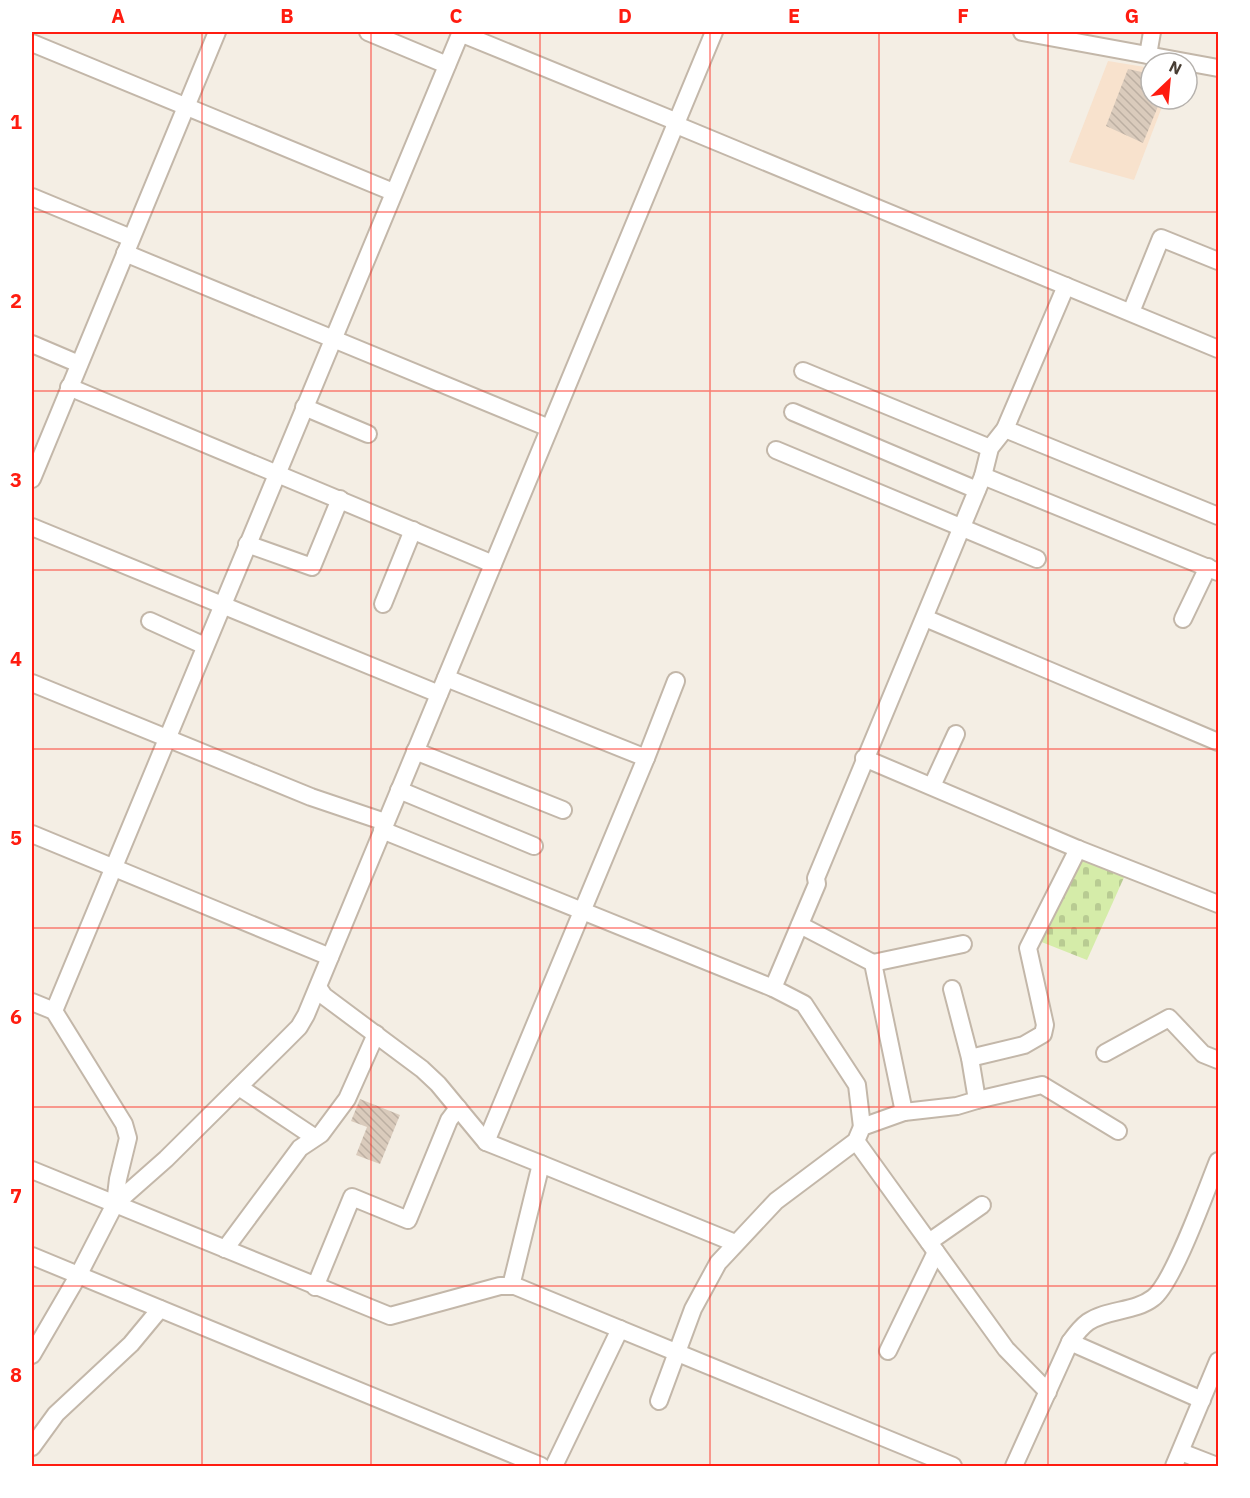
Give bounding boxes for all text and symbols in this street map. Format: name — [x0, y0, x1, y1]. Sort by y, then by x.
text: A — [111, 2, 125, 29]
text: B — [280, 2, 294, 29]
text: C — [449, 2, 463, 29]
text: D — [618, 2, 632, 29]
text: E — [788, 2, 800, 29]
text: F — [957, 2, 969, 29]
text: G — [1125, 2, 1139, 29]
north arrow — [1139, 51, 1199, 111]
text: N — [1166, 56, 1185, 79]
text: 1 — [10, 108, 22, 135]
text: 2 — [10, 287, 22, 314]
text: 3 — [10, 466, 22, 493]
text: 4 — [10, 645, 22, 672]
text: 5 — [10, 824, 22, 851]
text: 6 — [10, 1003, 22, 1030]
text: 7 — [10, 1182, 22, 1209]
text: 8 — [10, 1361, 22, 1388]

